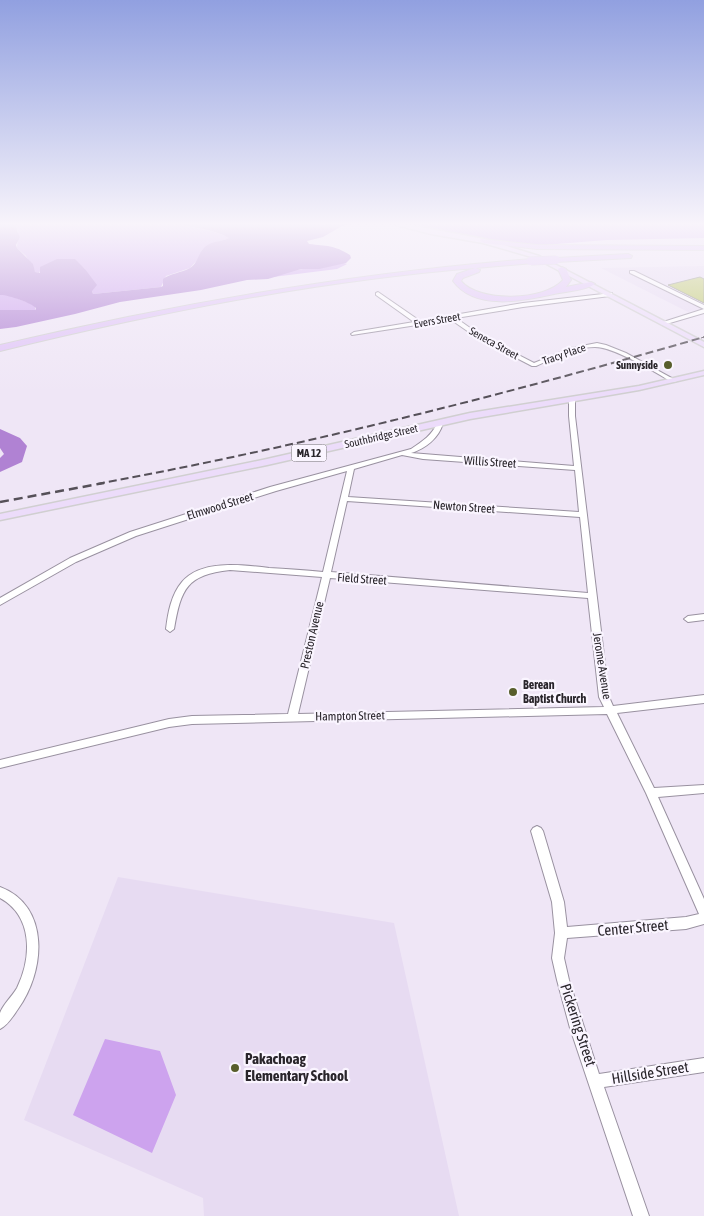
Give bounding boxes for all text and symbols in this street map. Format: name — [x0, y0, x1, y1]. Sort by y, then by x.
street label: Evers Street — [413, 310, 461, 330]
street label: Seneca Street — [467, 324, 521, 362]
street label: Tracy Place — [541, 341, 587, 367]
place label: Sunnyside — [616, 359, 658, 371]
marker: Sunnyside — [662, 359, 674, 371]
street label: Southbridge Street — [343, 422, 419, 450]
road number: MA 12 — [292, 444, 326, 462]
street label: Willis Street — [463, 453, 517, 471]
street label: Elmwood Street — [185, 489, 256, 523]
street label: Newton Street — [432, 498, 496, 516]
street label: Field Street — [337, 570, 388, 588]
street label: Preston Avenue — [297, 600, 327, 670]
street label: Jerome Avenue — [590, 632, 614, 700]
place label: Berean Baptist Church — [523, 678, 587, 706]
marker: Berean Baptist Church — [507, 686, 519, 698]
street label: Hampton Street — [315, 708, 385, 724]
street label: Center Street — [597, 916, 669, 939]
street label: Pickering Street — [557, 981, 600, 1068]
place label: Pakachoag Elementary School — [245, 1050, 349, 1084]
street label: Hillside Street — [610, 1058, 690, 1087]
marker: Pakachoag Elementary School — [229, 1062, 241, 1074]

